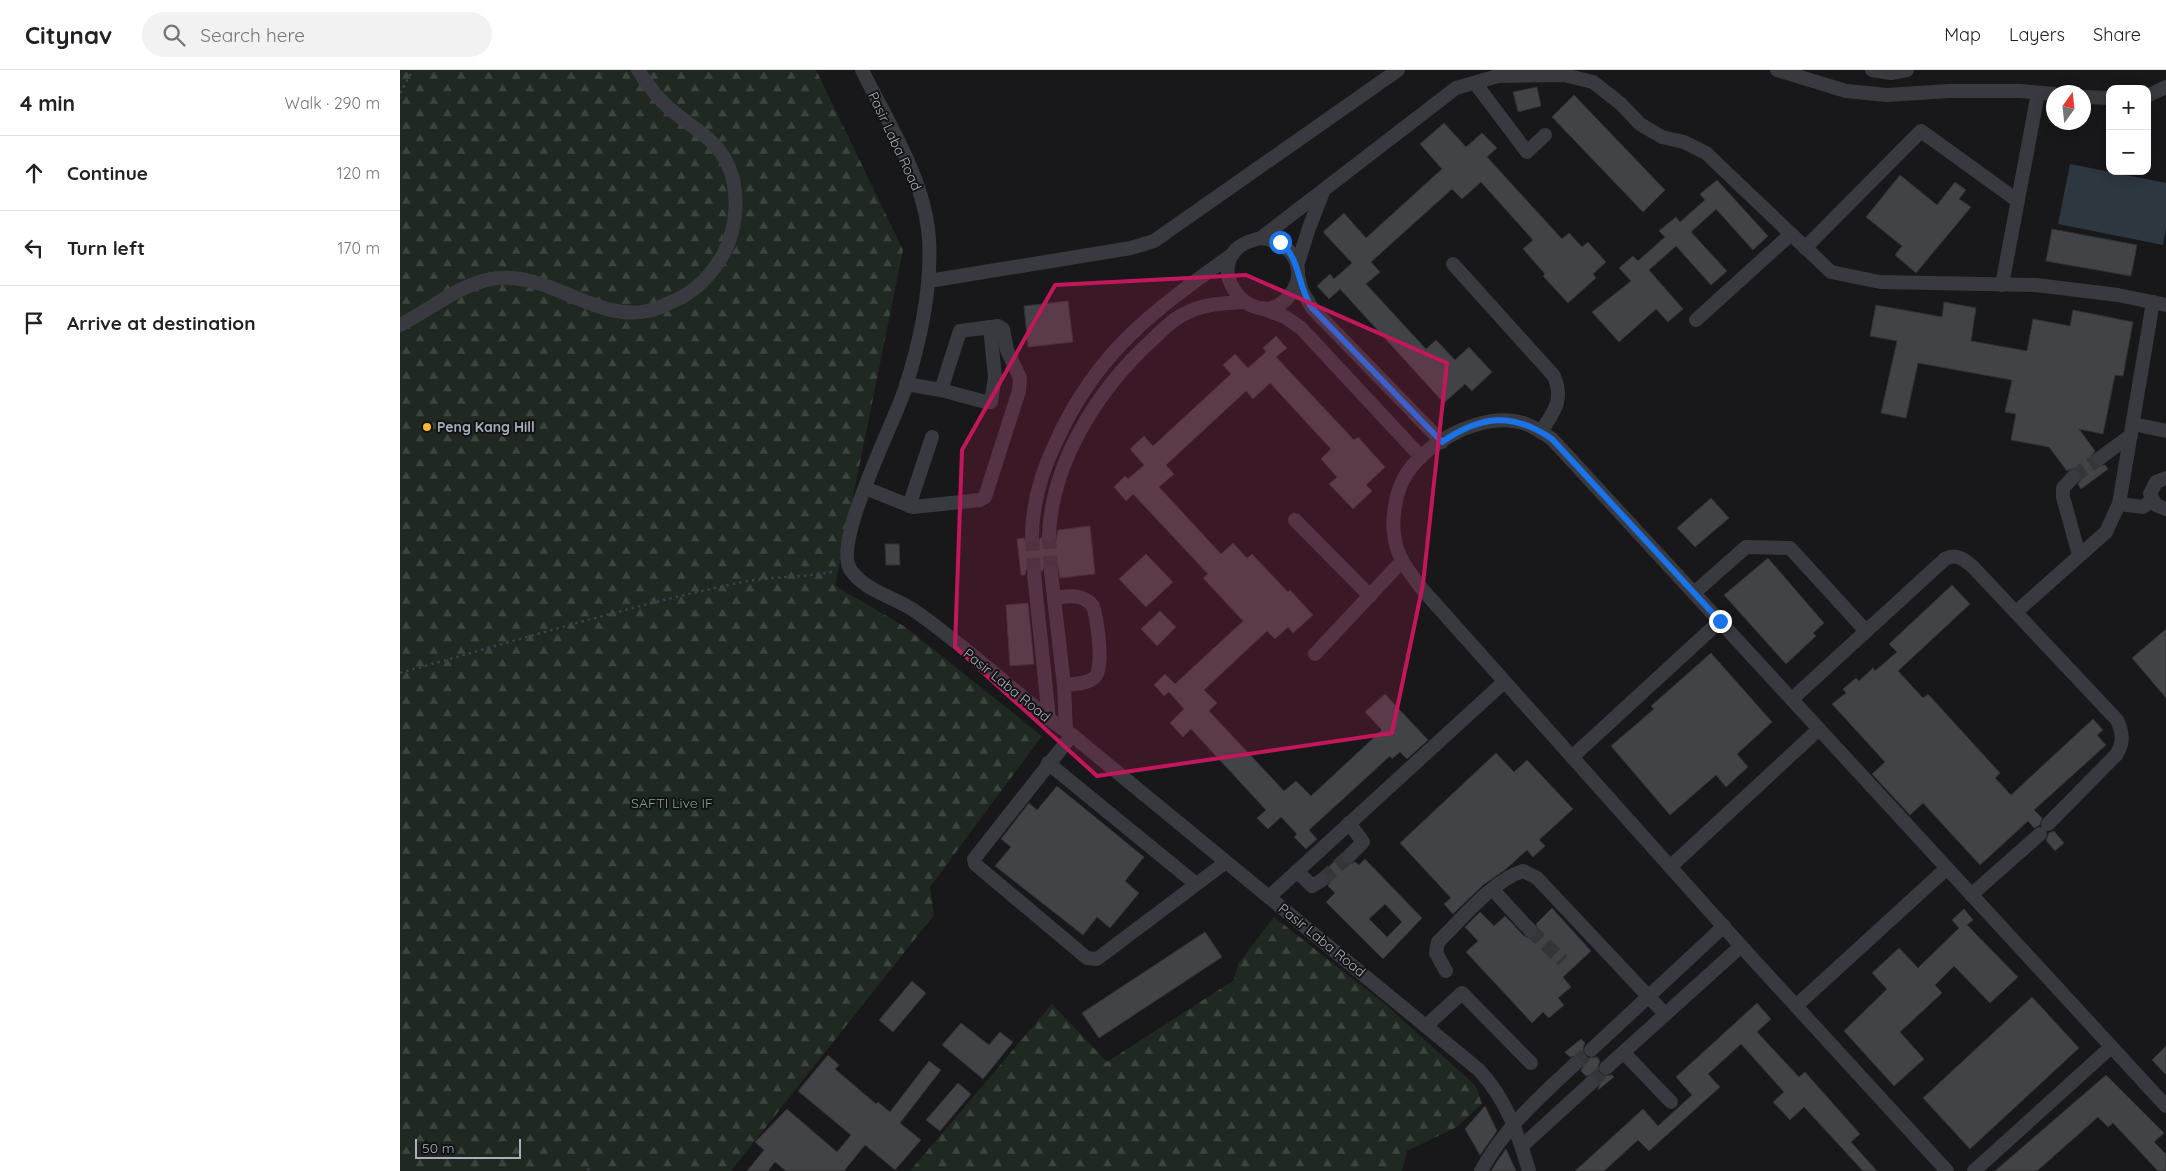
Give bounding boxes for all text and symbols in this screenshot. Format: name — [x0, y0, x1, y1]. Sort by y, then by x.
search box — [142, 12, 492, 57]
text: Citynav — [25, 20, 112, 50]
icon: search — [160, 21, 188, 49]
text: Search here — [200, 23, 305, 47]
text: Map — [1944, 23, 1981, 46]
text: Layers — [2009, 23, 2065, 46]
text: Share — [2093, 23, 2141, 46]
north arrow — [2046, 85, 2091, 130]
map controls — [2106, 85, 2151, 175]
button: + — [2106, 85, 2151, 130]
street label: Pasir Laba Road — [864, 89, 926, 193]
text: 4 min — [20, 90, 75, 116]
text: Walk · 290 m — [285, 93, 380, 113]
button: − — [2106, 130, 2151, 175]
icon: ahead — [20, 159, 48, 187]
text: Continue — [67, 161, 148, 185]
text: 120 m — [337, 163, 380, 183]
route start — [1269, 231, 1292, 254]
icon: left — [20, 234, 48, 262]
text: Turn left — [67, 236, 145, 260]
text: 170 m — [337, 238, 380, 258]
icon: arrive — [20, 309, 48, 337]
text: Arrive at destination — [67, 311, 256, 335]
place label: Peng Kang Hill — [437, 418, 535, 436]
marker: Peng Kang Hill — [421, 421, 433, 433]
route end — [1709, 610, 1732, 633]
street label: Pasir Laba Road — [960, 644, 1054, 726]
park label: SAFTI Live IF — [631, 794, 713, 812]
street label: Pasir Laba Road — [1275, 899, 1369, 981]
scale bar — [415, 1136, 521, 1159]
text: 50 m — [422, 1139, 455, 1157]

